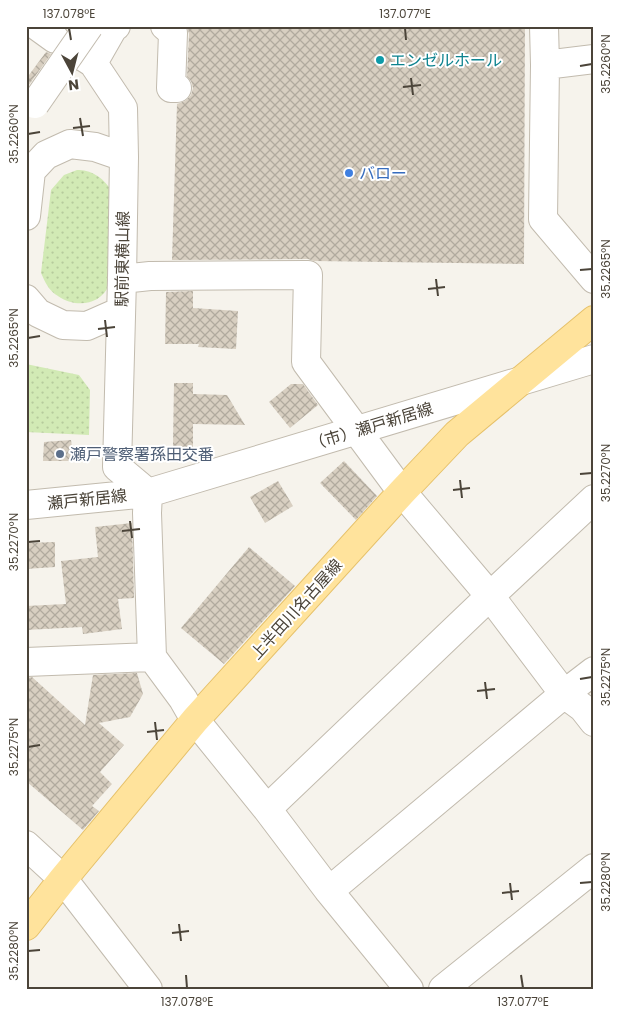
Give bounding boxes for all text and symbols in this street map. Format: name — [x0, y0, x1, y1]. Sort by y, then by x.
text: 137.078°E — [43, 5, 95, 22]
text: 137.077°E — [379, 5, 431, 22]
text: 35.2260°N — [597, 34, 614, 94]
north arrow — [48, 48, 98, 98]
place label: エンゼルホール — [390, 49, 502, 72]
marker: エンゼルホール — [374, 54, 386, 66]
text: N — [67, 74, 80, 95]
text: 35.2260°N — [5, 104, 22, 164]
place label: バロー — [359, 162, 407, 185]
marker: バロー — [343, 167, 355, 179]
street label: 駅前東横山線 — [110, 211, 135, 307]
text: 35.2265°N — [597, 239, 614, 299]
text: 35.2265°N — [5, 308, 22, 368]
street label: （市）瀬戸新居線 — [307, 397, 436, 456]
place label: 瀬戸警察署孫田交番 — [70, 443, 214, 466]
text: 35.2270°N — [597, 444, 614, 502]
marker: 瀬戸警察署孫田交番 — [54, 448, 66, 460]
street label: 瀬戸新居線 — [46, 484, 128, 515]
text: 35.2270°N — [5, 513, 22, 571]
street label: 上半田川名古屋線 — [245, 554, 348, 665]
text: 35.2275°N — [597, 648, 614, 706]
text: 35.2275°N — [5, 718, 22, 776]
text: 35.2280°N — [597, 852, 614, 912]
text: 35.2280°N — [5, 921, 22, 981]
text: 137.078°E — [161, 993, 213, 1010]
text: 137.077°E — [497, 993, 549, 1010]

